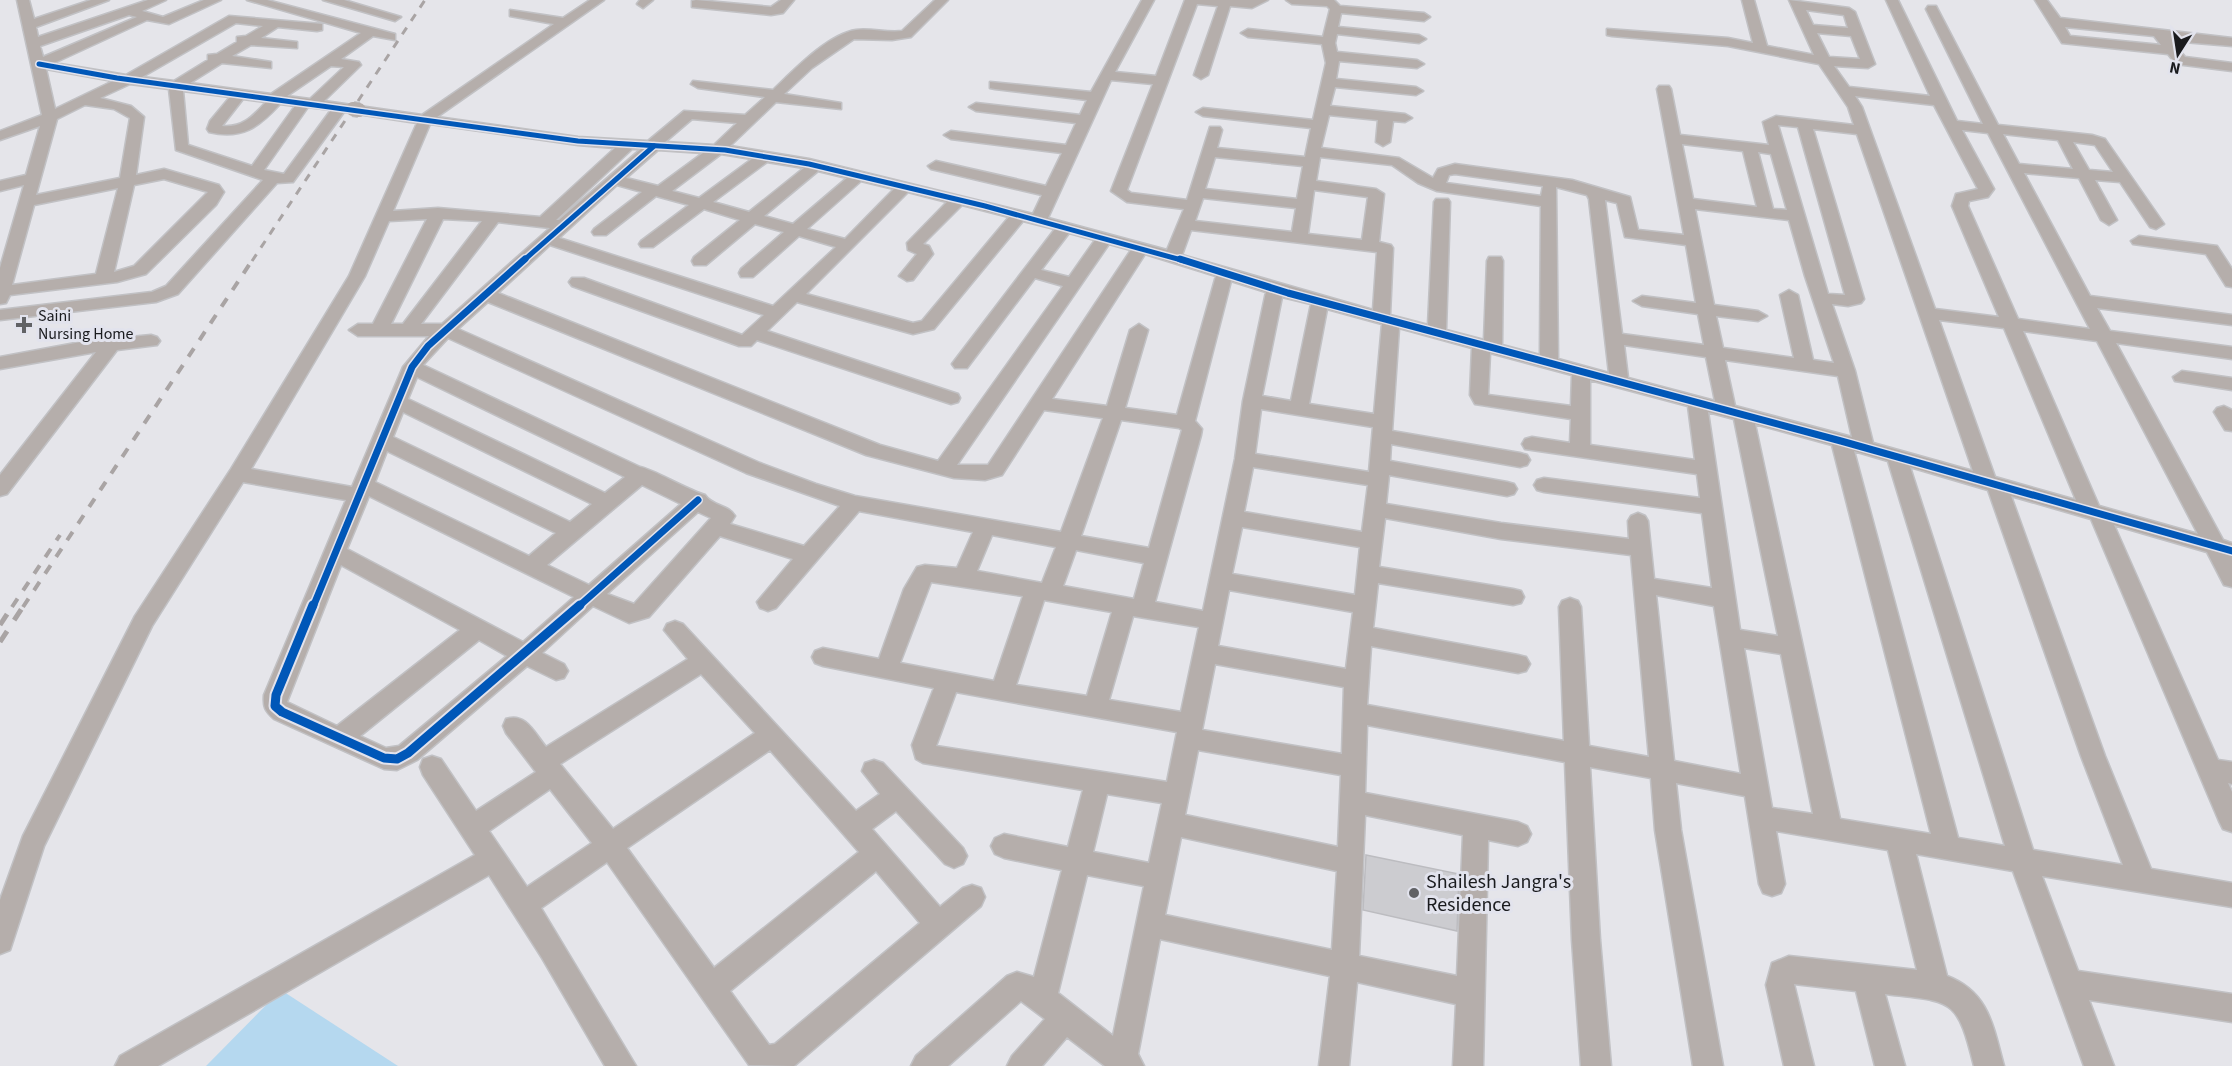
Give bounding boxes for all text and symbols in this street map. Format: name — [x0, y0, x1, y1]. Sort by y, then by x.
north arrow — [2148, 24, 2208, 84]
text: N — [2168, 56, 2183, 80]
place label: Saini Nursing Home — [38, 305, 134, 345]
marker: Saini Nursing Home — [15, 316, 33, 334]
place label: Shailesh Jangra's Residence — [1426, 868, 1571, 919]
marker: Shailesh Jangra's Residence — [1407, 886, 1421, 900]

